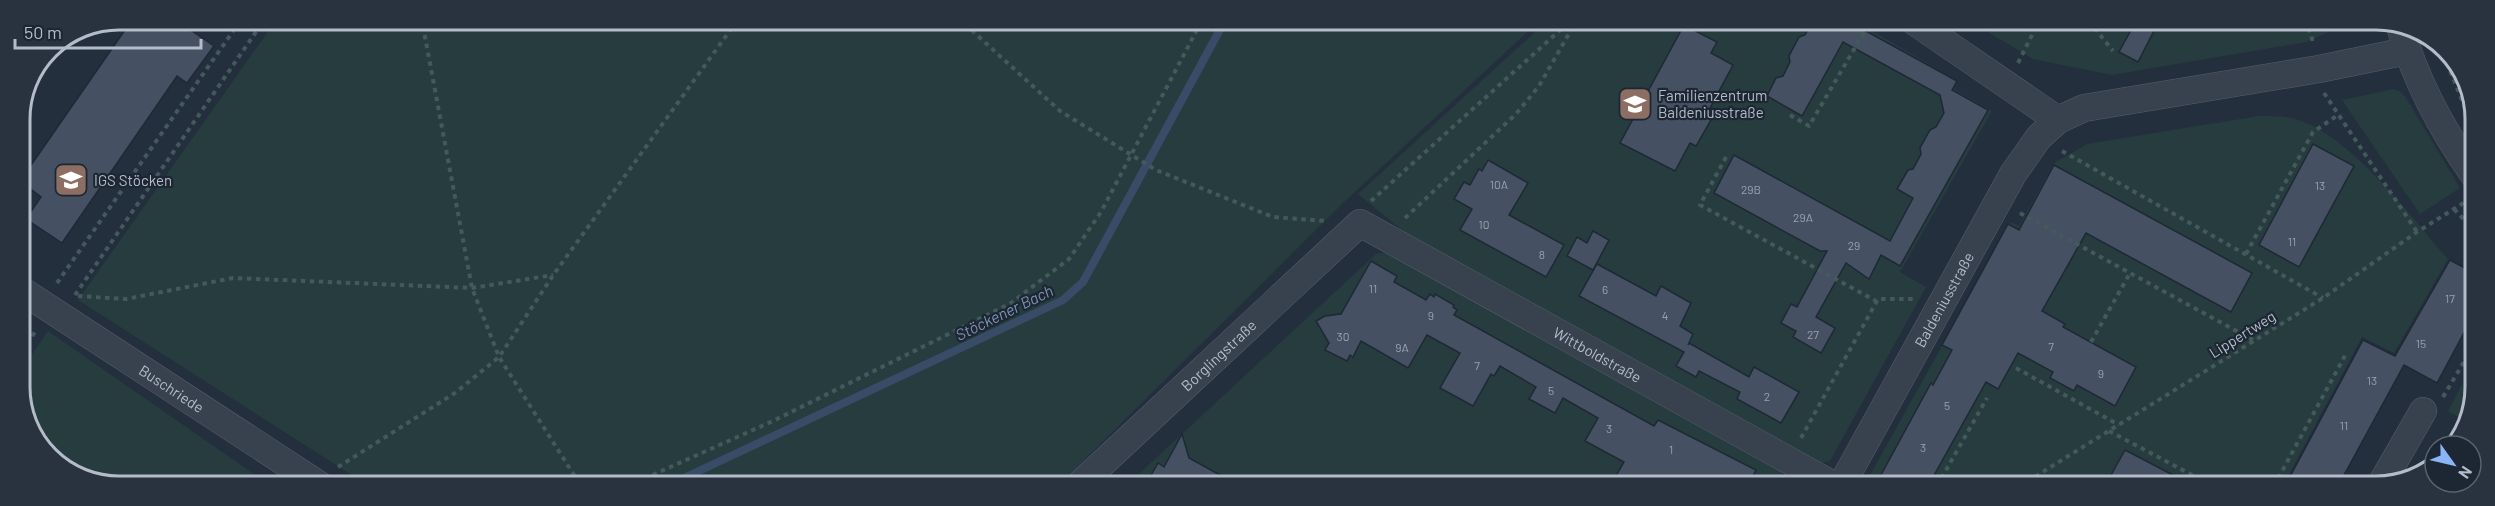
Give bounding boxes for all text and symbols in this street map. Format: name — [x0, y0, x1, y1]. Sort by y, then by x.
scale bar — [15, 12, 201, 50]
text: 50 m — [24, 21, 62, 43]
school or university icon: Familienzentrum Baldeniusstraße — [1617, 86, 1653, 122]
place label: Familienzentrum Baldeniusstraße — [1658, 86, 1767, 121]
school or university icon: IGS Stöcken — [53, 162, 89, 198]
place label: IGS Stöcken — [94, 171, 172, 189]
house number: 10A — [1490, 177, 1508, 191]
house number: 13 — [2315, 178, 2325, 192]
house number: 29B — [1741, 182, 1761, 196]
house number: 29A — [1793, 210, 1813, 224]
house number: 10 — [1479, 217, 1489, 231]
house number: 11 — [2288, 234, 2296, 248]
house number: 29 — [1848, 238, 1860, 252]
house number: 8 — [1539, 247, 1545, 261]
street label: Baldeniusstraße — [1910, 249, 1977, 350]
water label: Stöckener Bach — [952, 280, 1056, 344]
house number: 11 — [1369, 281, 1377, 295]
house number: 6 — [1602, 282, 1608, 296]
house number: 17 — [2445, 291, 2455, 305]
street label: Lippertweg — [2206, 307, 2278, 361]
house number: 9 — [1428, 308, 1434, 322]
house number: 4 — [1662, 308, 1668, 322]
street label: Borglingstraße — [1177, 316, 1260, 394]
street label: Wittboldstraße — [1550, 323, 1645, 386]
house number: 27 — [1807, 327, 1819, 341]
house number: 30 — [1337, 329, 1349, 343]
house number: 15 — [2416, 336, 2426, 350]
house number: 7 — [2048, 339, 2054, 353]
house number: 9A — [1395, 340, 1409, 354]
house number: 7 — [1474, 358, 1480, 372]
street label: Buschriede — [136, 361, 208, 416]
house number: 9 — [2098, 366, 2104, 380]
house number: 13 — [2367, 373, 2377, 387]
house number: 5 — [1548, 383, 1554, 397]
house number: 2 — [1764, 389, 1770, 403]
house number: 5 — [1944, 398, 1950, 412]
house number: 11 — [2340, 418, 2348, 432]
house number: 3 — [1606, 421, 1612, 435]
north arrow — [2423, 434, 2483, 494]
house number: 3 — [1920, 440, 1926, 454]
house number: 1 — [1669, 442, 1673, 456]
text: N — [2455, 463, 2477, 482]

